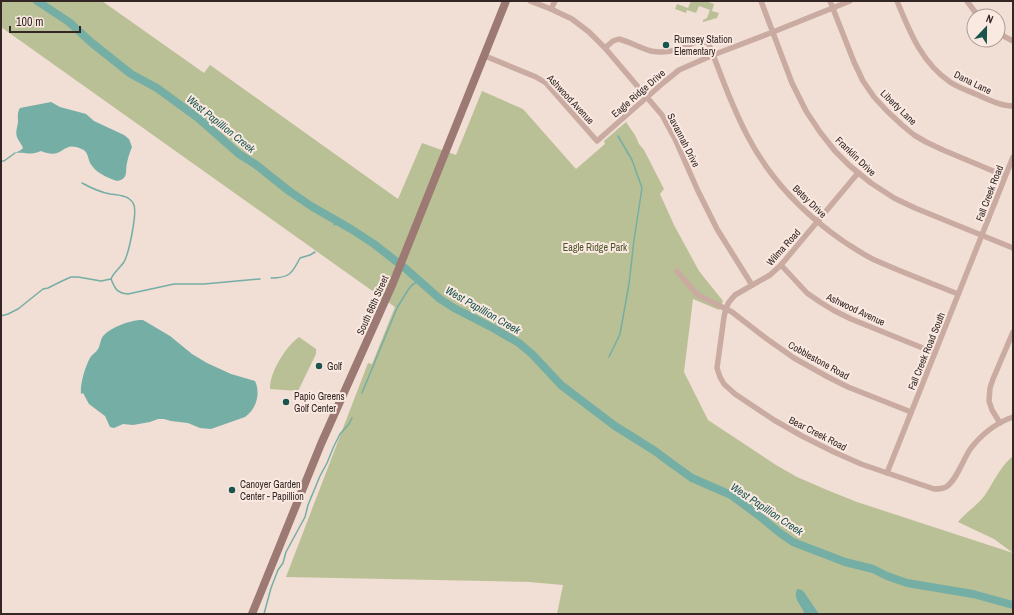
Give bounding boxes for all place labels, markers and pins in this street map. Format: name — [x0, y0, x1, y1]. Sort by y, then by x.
place label: Rumsey Station Elementary — [674, 33, 732, 58]
marker: Rumsey Station Elementary — [661, 40, 671, 50]
place label: Golf — [327, 360, 343, 373]
marker: Golf — [314, 361, 324, 371]
place label: Papio Greens Golf Center — [294, 390, 345, 415]
marker: Papio Greens Golf Center — [281, 397, 291, 407]
place label: Canoyer Garden Center - Papillion — [240, 478, 304, 503]
marker: Canoyer Garden Center - Papillion — [227, 485, 237, 495]

